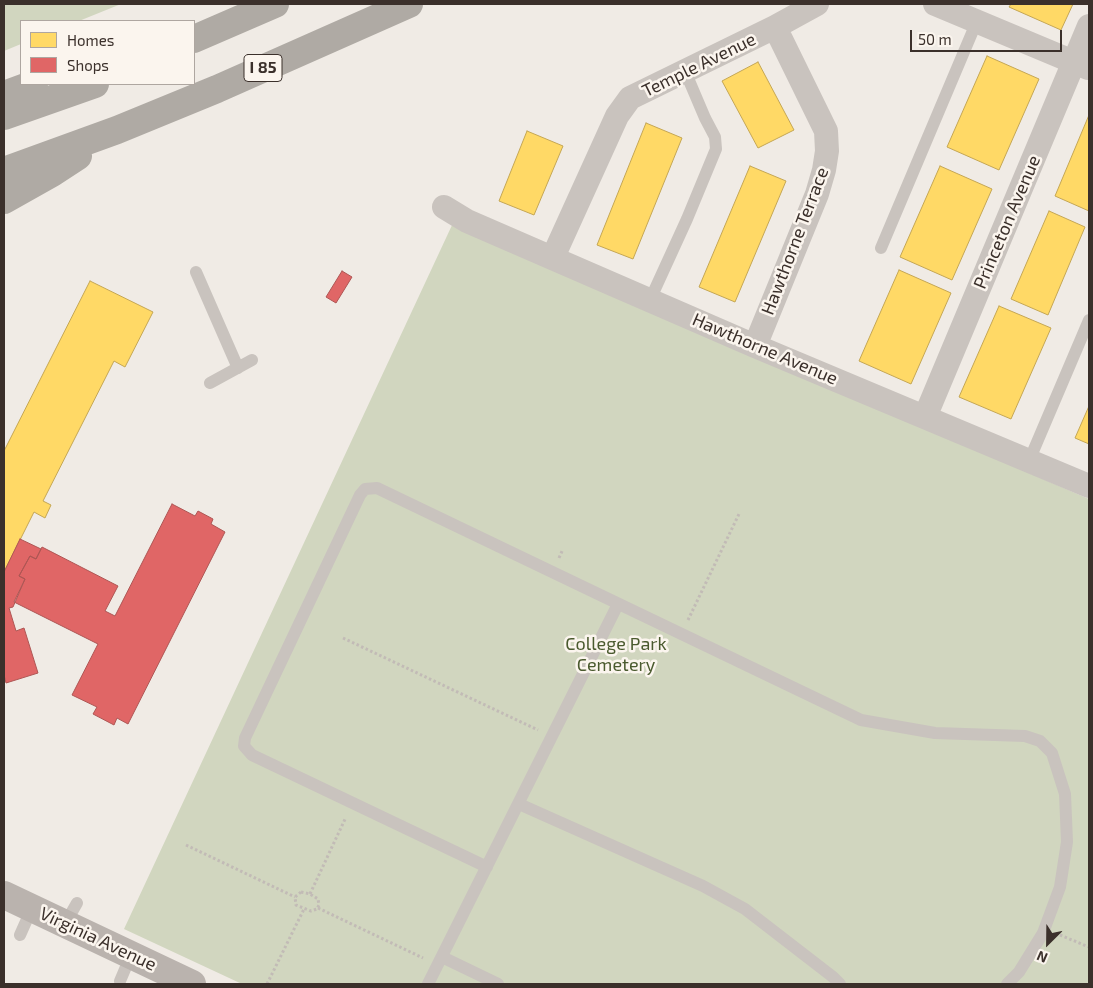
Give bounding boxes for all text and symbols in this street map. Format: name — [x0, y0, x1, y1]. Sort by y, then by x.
legend — [20, 20, 195, 85]
scale bar — [913, 20, 1066, 52]
street label: Temple Avenue — [639, 28, 759, 102]
text: 50 m — [918, 30, 952, 48]
text: Homes — [67, 31, 114, 49]
road number: I 85 — [244, 54, 282, 82]
text: Shops — [67, 56, 109, 74]
street label: Princeton Avenue — [969, 152, 1045, 292]
street label: Hawthorne Terrace — [757, 164, 833, 318]
street label: Hawthorne Avenue — [689, 309, 841, 389]
park label: College Park Cemetery — [565, 633, 667, 676]
street label: Virginia Avenue — [36, 903, 160, 975]
north arrow — [1023, 918, 1073, 968]
text: N — [1034, 947, 1050, 967]

